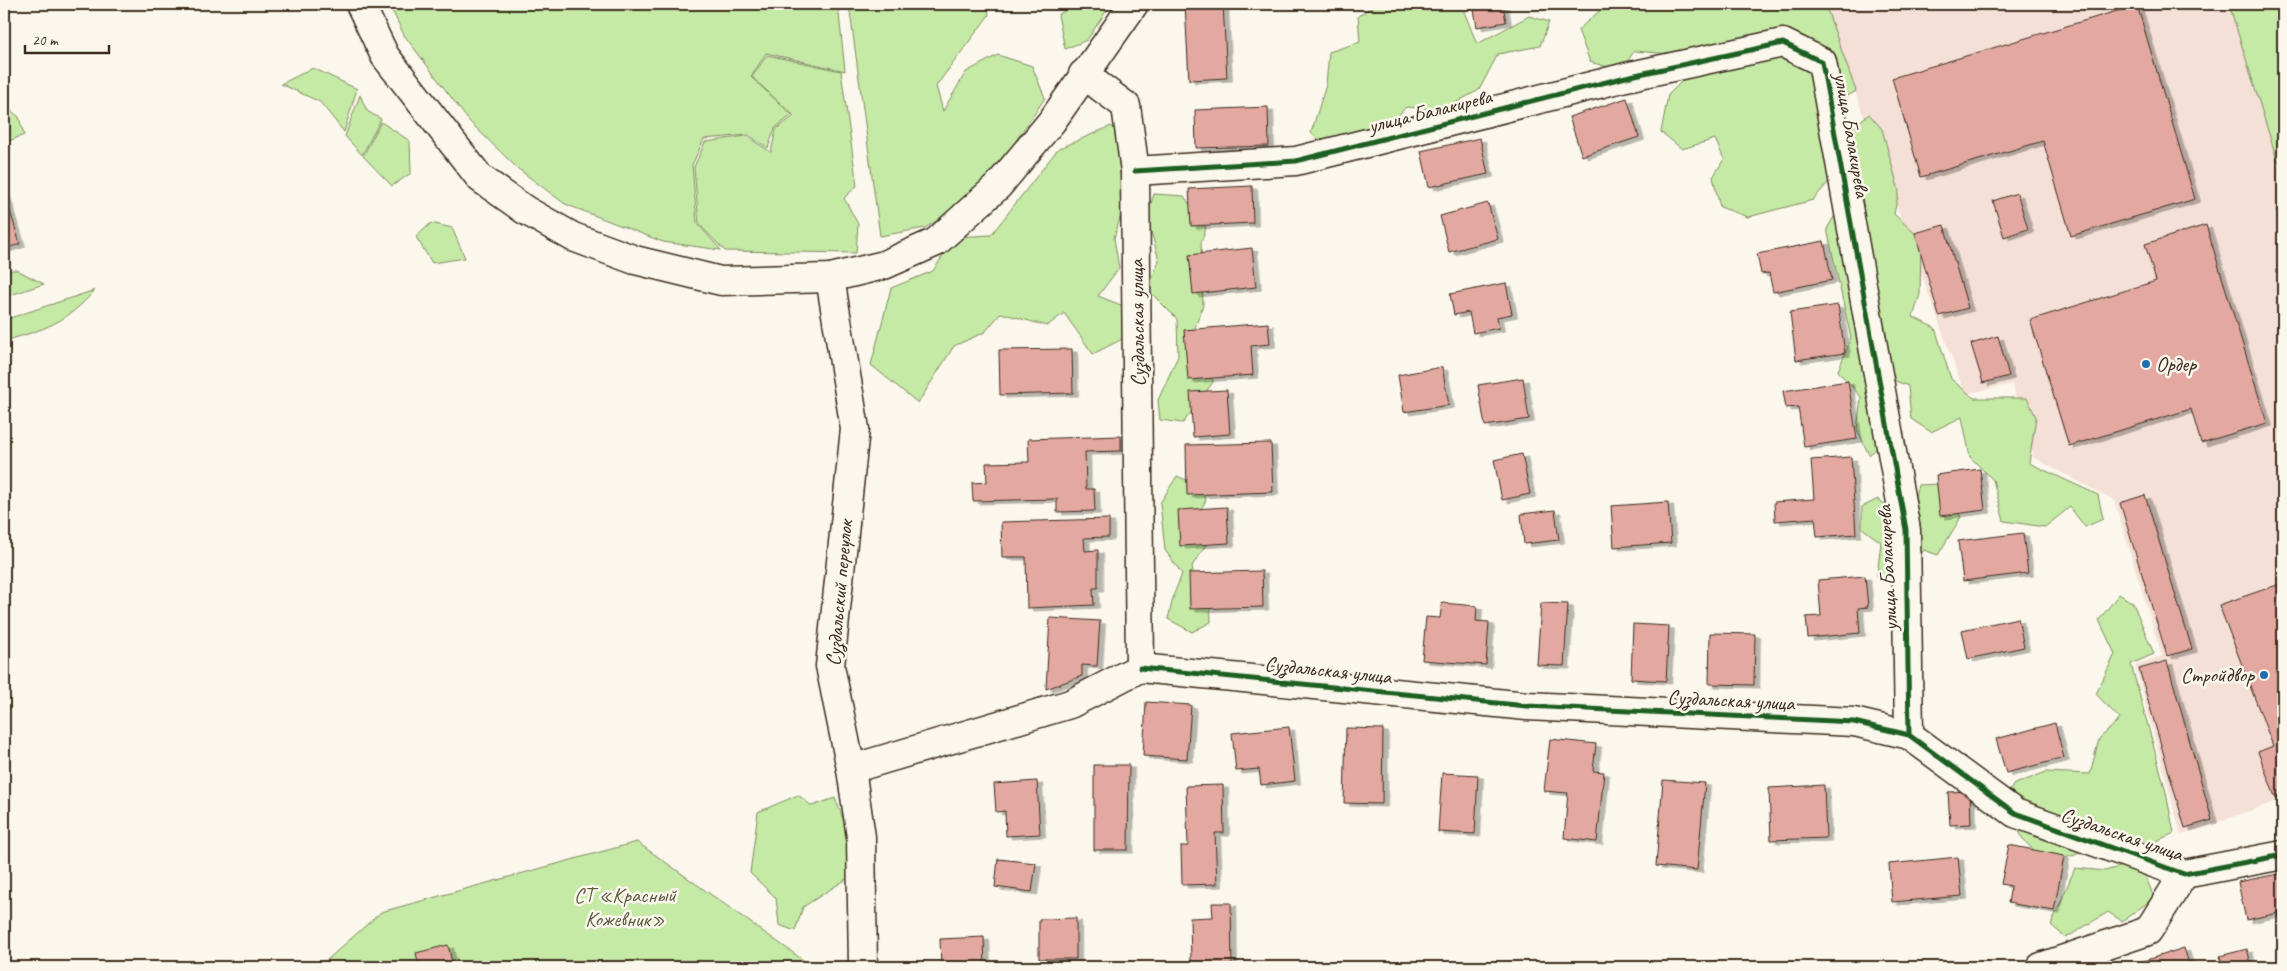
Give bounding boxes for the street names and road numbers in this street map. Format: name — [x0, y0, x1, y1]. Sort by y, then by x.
street label: улица Балакирева — [1828, 69, 1876, 201]
street label: улица Балакирева — [1364, 83, 1496, 139]
street label: Суздальская улица — [1123, 257, 1152, 387]
street label: улица Балакирева — [1871, 503, 1903, 634]
street label: Суздальский переулок — [820, 517, 860, 667]
street label: Суздальская улица — [1263, 650, 1394, 691]
street label: Суздальская улица — [1667, 684, 1797, 717]
street label: Суздальская улица — [2057, 801, 2188, 869]

